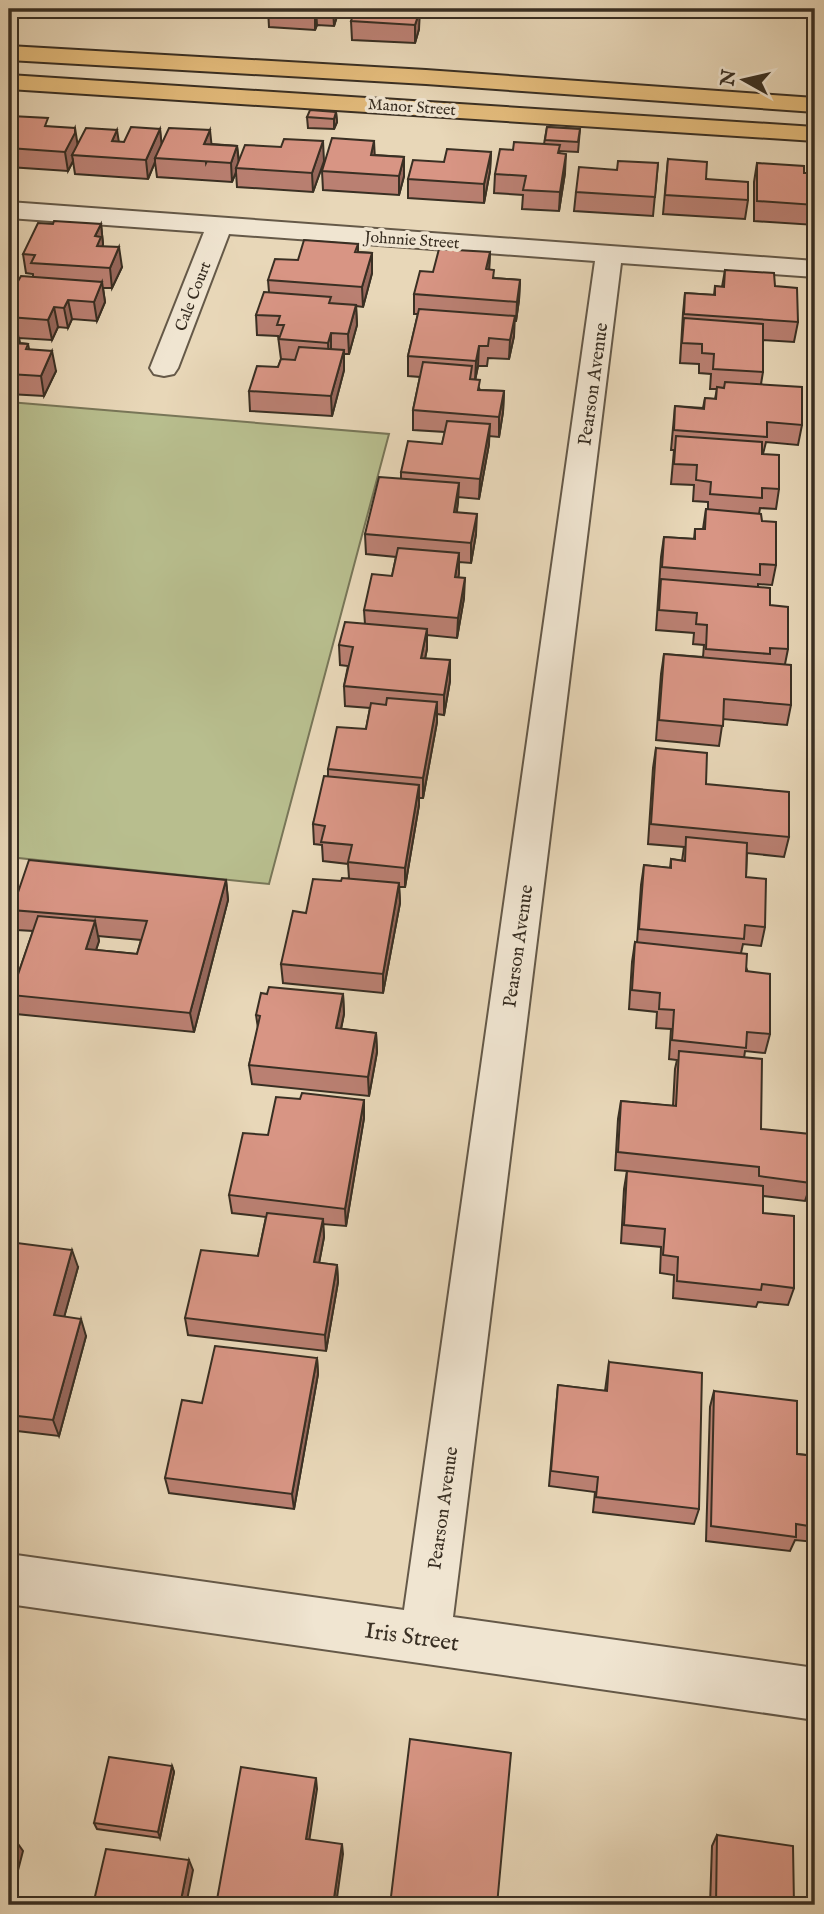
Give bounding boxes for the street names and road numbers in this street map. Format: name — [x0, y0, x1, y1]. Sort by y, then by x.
street label: Manor Street — [367, 95, 457, 121]
street label: Johnnie Street — [362, 228, 460, 254]
street label: Cale Court — [171, 259, 216, 334]
street label: Pearson Avenue — [573, 321, 615, 447]
street label: Pearson Avenue — [498, 883, 540, 1009]
street label: Pearson Avenue — [423, 1445, 465, 1571]
street label: Iris Street — [363, 1617, 461, 1658]

